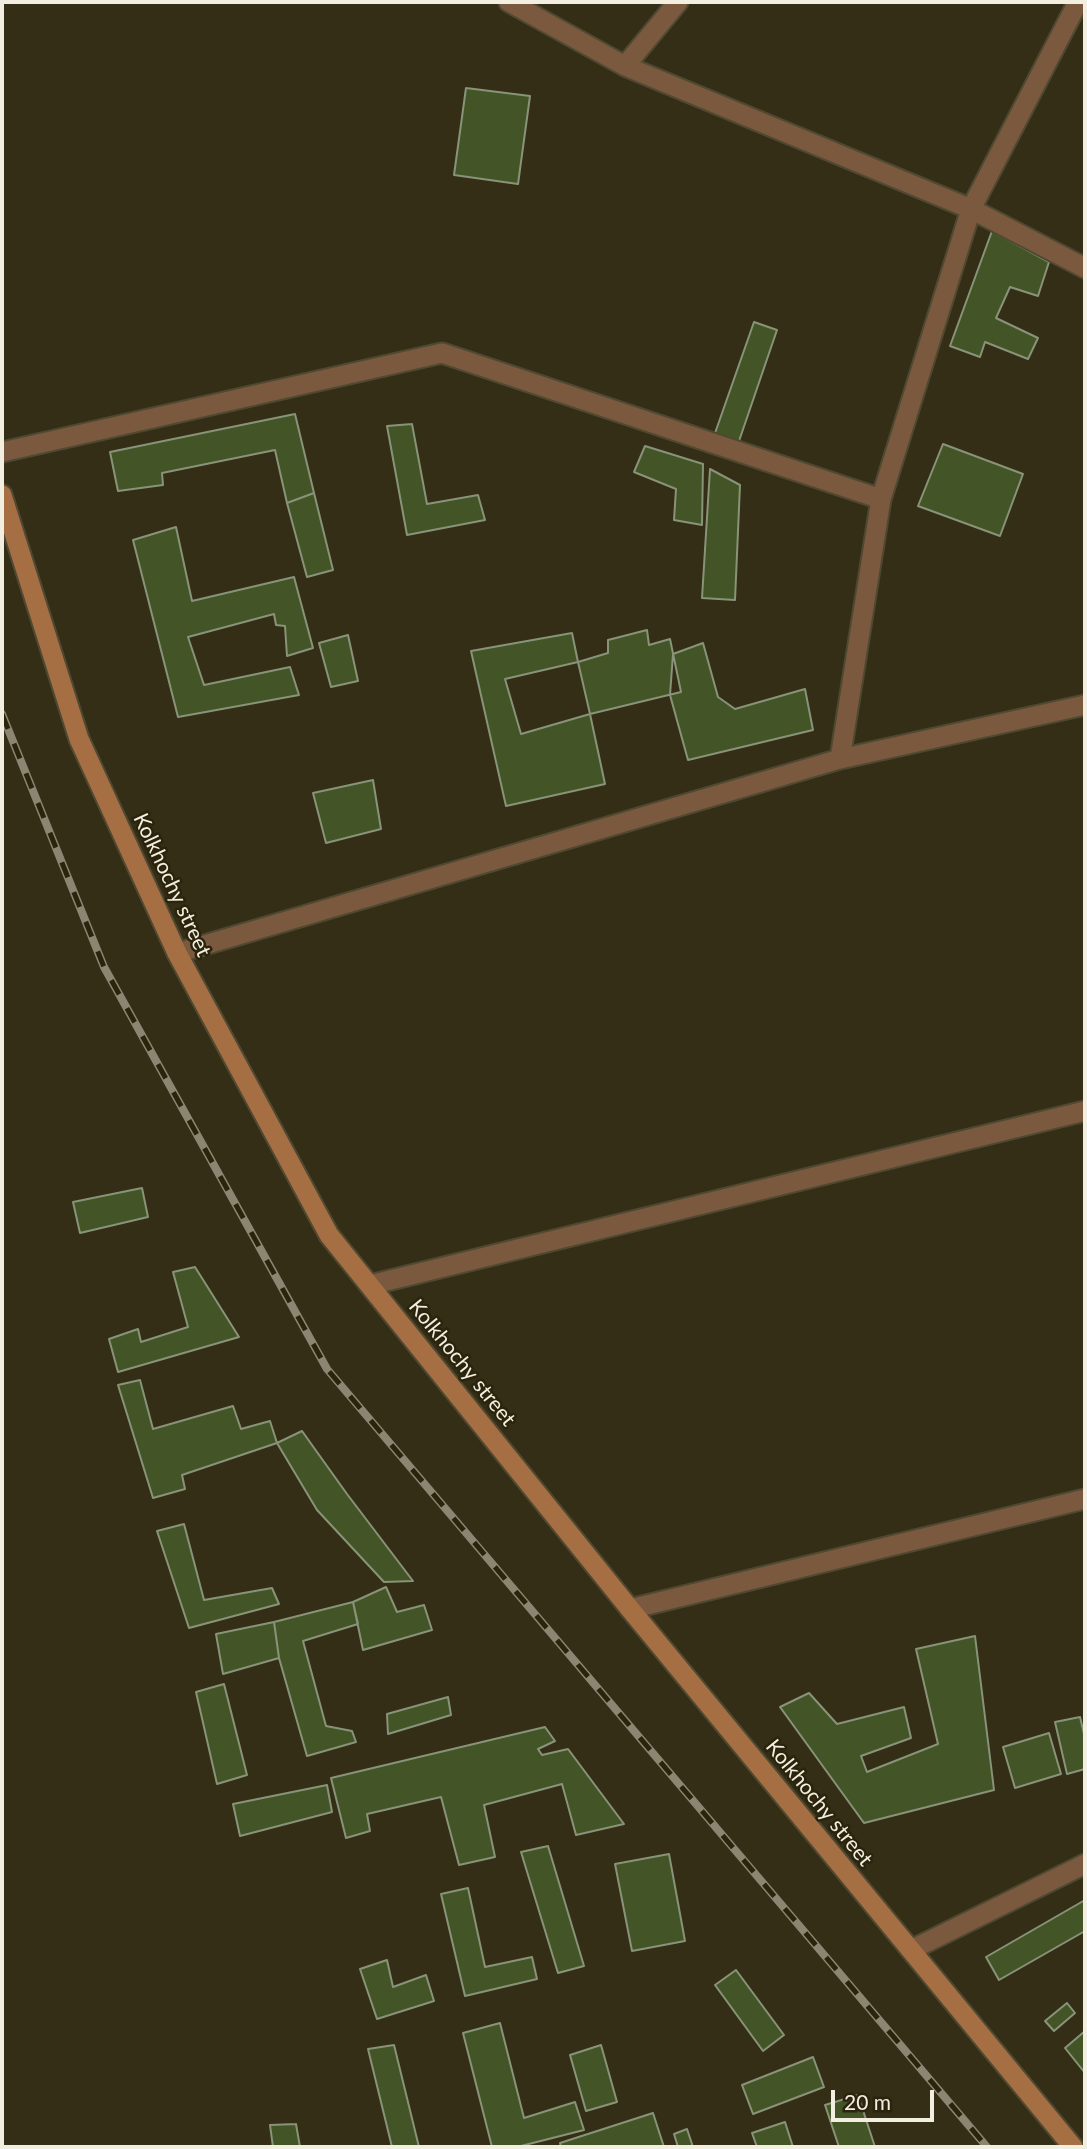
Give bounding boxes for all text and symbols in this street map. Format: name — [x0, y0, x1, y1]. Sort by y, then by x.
street label: Kolkhochy street — [128, 809, 216, 961]
street label: Kolkhochy street — [403, 1295, 521, 1431]
street label: Kolkhochy street — [760, 1735, 878, 1871]
scale bar — [835, 2076, 938, 2120]
text: 20 m — [844, 2089, 891, 2114]

